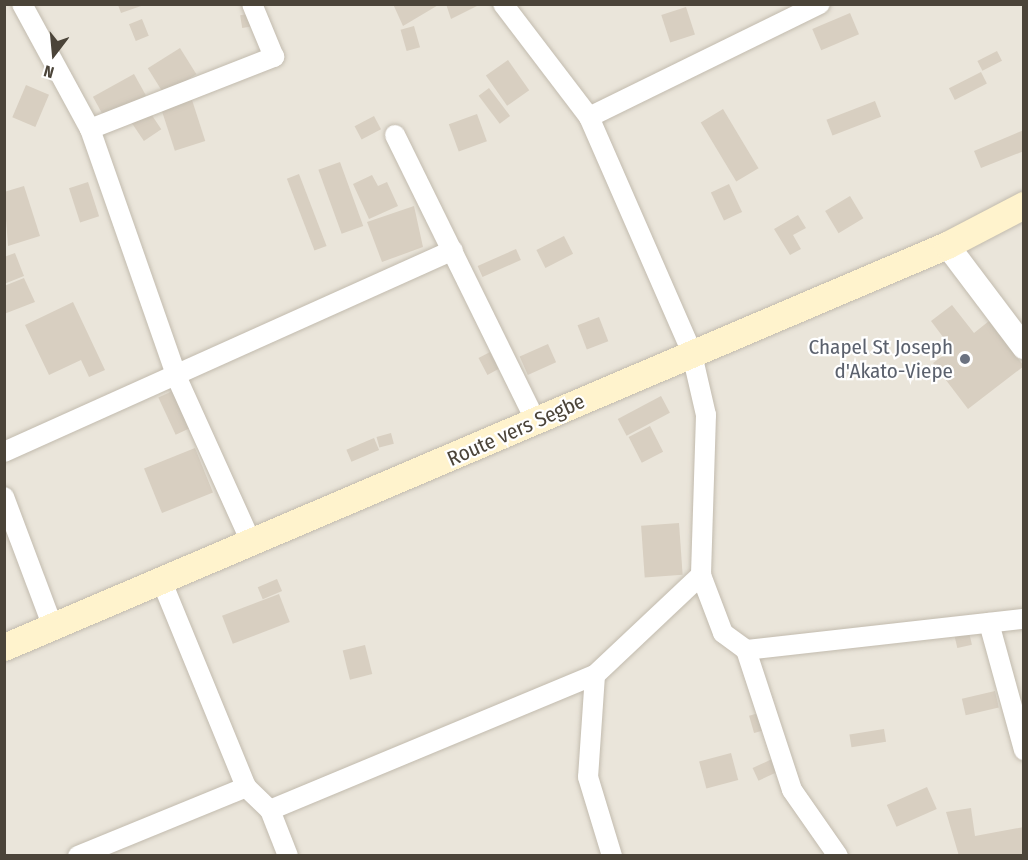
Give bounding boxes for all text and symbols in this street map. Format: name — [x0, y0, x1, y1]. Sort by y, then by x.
north arrow — [24, 24, 84, 84]
text: N — [42, 61, 56, 82]
place label: Chapel St Joseph d'Akato-Viepe — [809, 334, 953, 384]
marker: Chapel St Joseph d'Akato-Viepe — [958, 352, 972, 366]
street label: Route vers Segbe — [443, 388, 589, 472]

